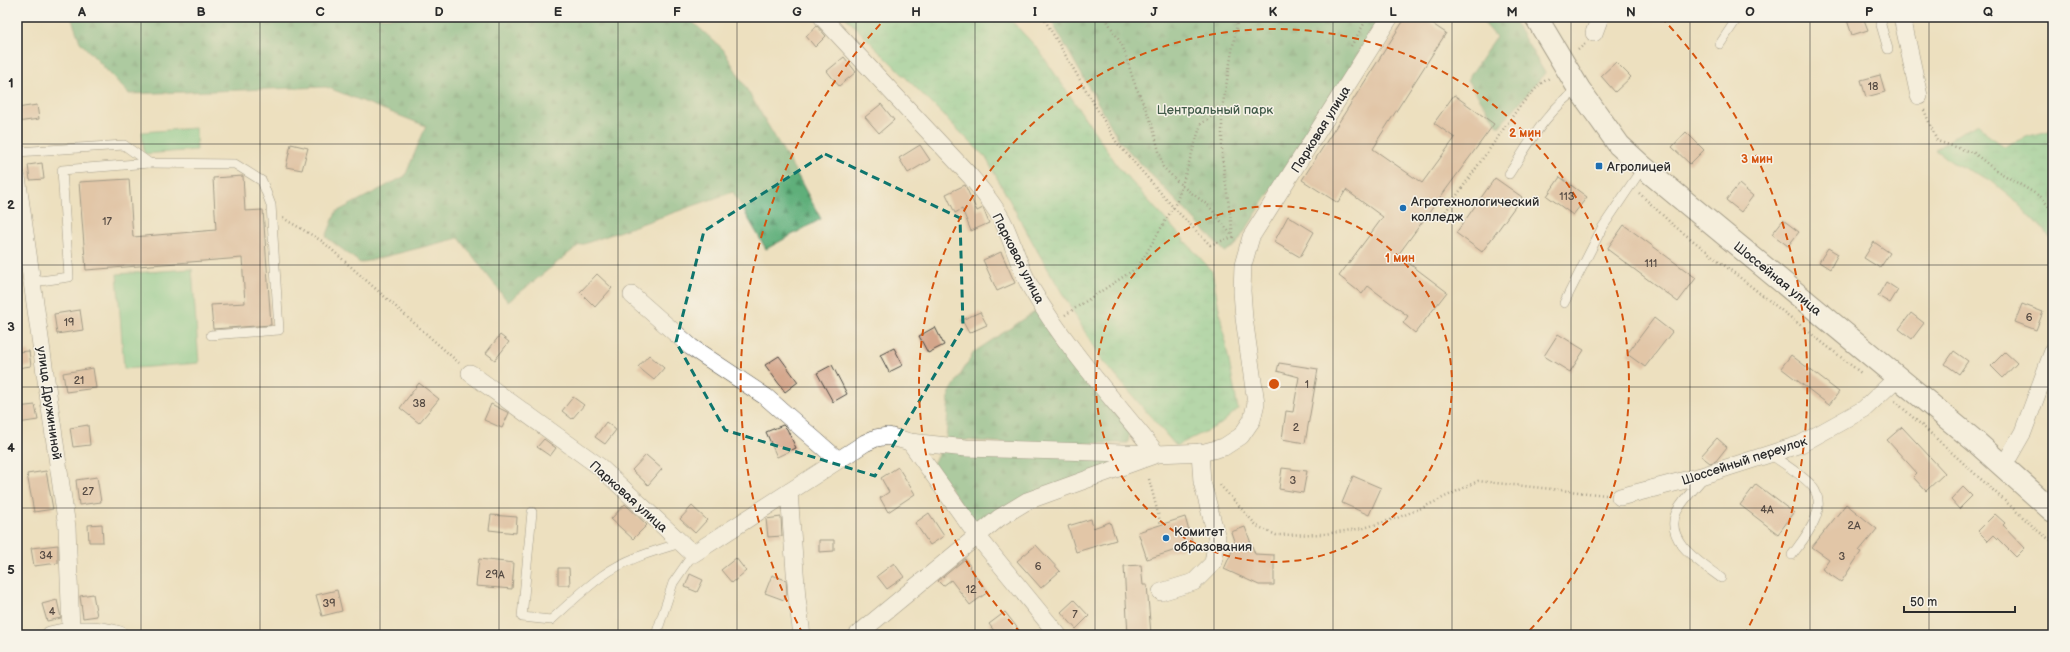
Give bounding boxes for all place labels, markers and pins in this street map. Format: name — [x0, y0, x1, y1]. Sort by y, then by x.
place label: Агролицей — [1606, 159, 1671, 175]
marker: Агролицей — [1594, 161, 1604, 171]
place label: Агротехнологический колледж — [1410, 194, 1539, 225]
marker: Агротехнологический колледж — [1398, 203, 1408, 213]
centre of rings — [1267, 377, 1281, 391]
place label: Комитет образования — [1174, 524, 1252, 555]
marker: Комитет образования — [1161, 533, 1171, 543]

